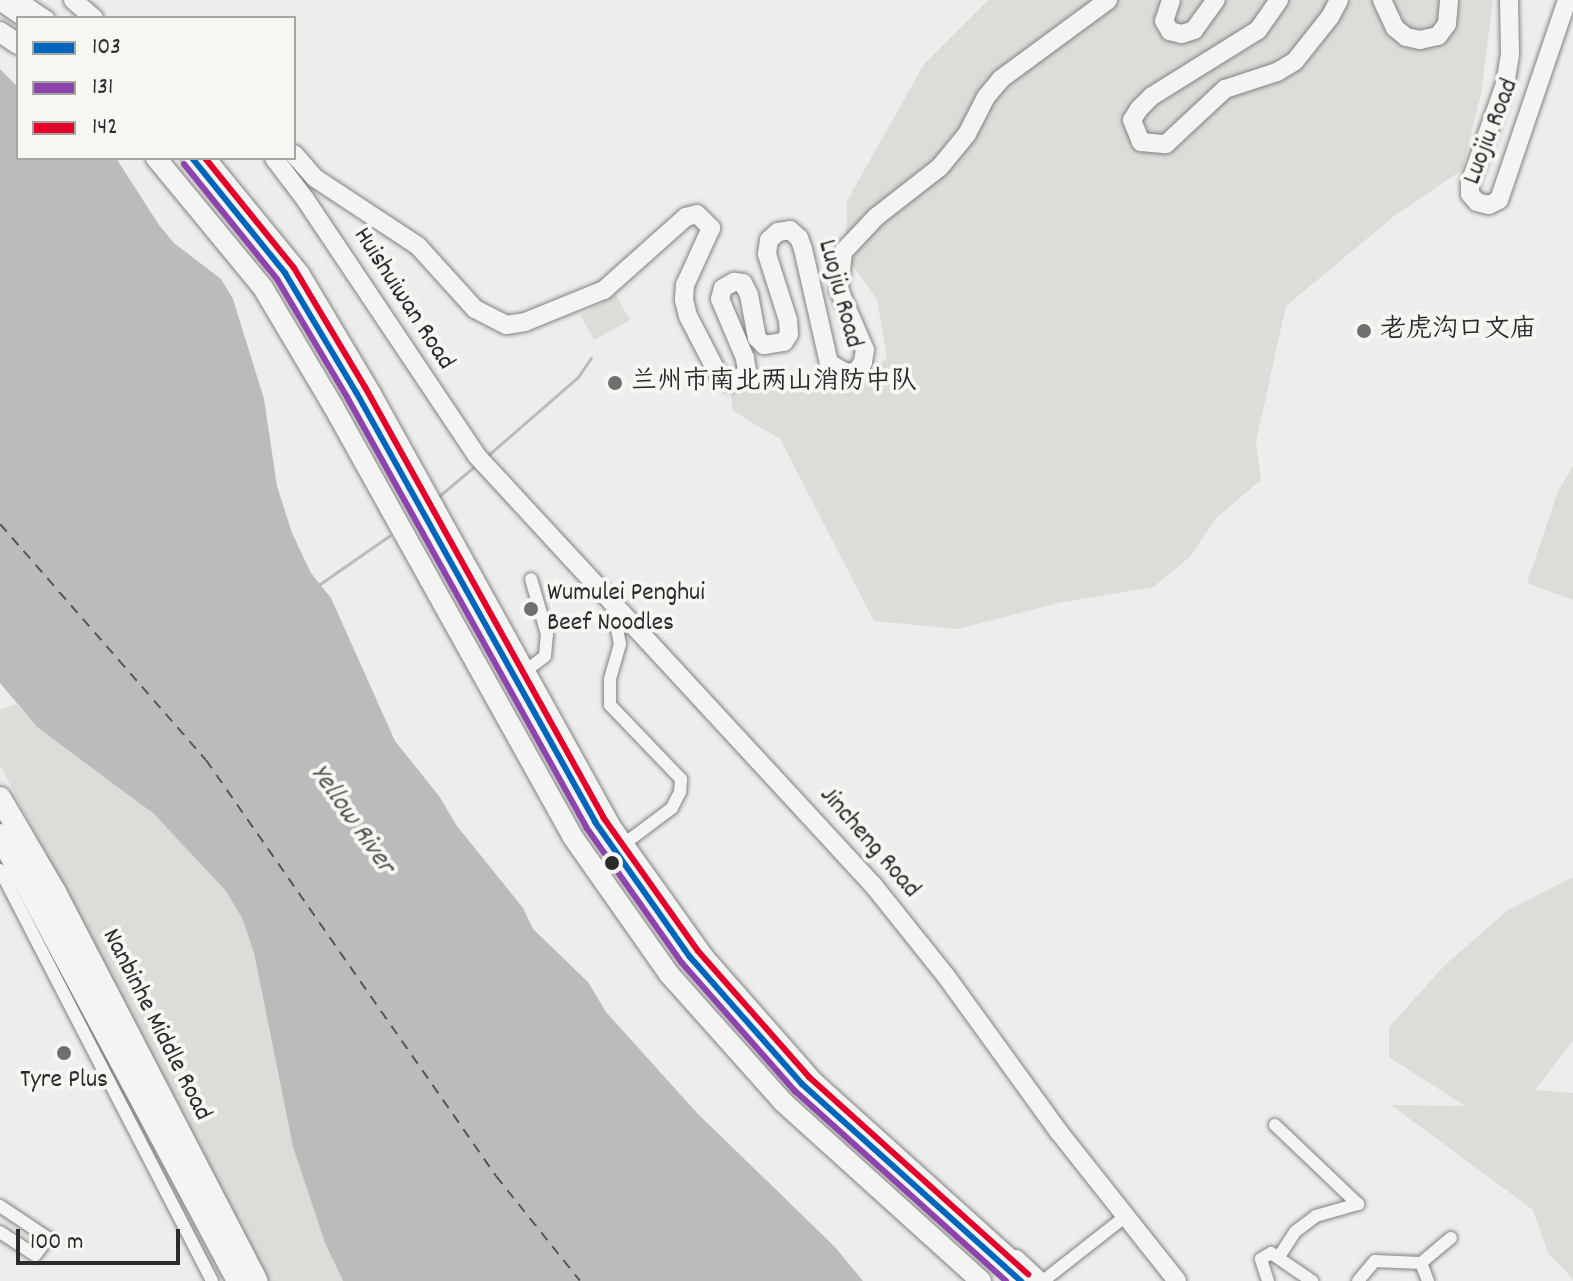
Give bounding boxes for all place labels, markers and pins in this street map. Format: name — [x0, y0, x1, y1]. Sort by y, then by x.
place label: 老虎沟口文庙 — [1380, 315, 1536, 347]
marker: 老虎沟口文庙 — [1355, 322, 1373, 340]
place label: 兰州市南北两山消防中队 — [631, 367, 917, 399]
marker: 兰州市南北两山消防中队 — [606, 374, 624, 392]
place label: Wumulei Penghui Beef Noodles — [547, 578, 705, 640]
marker: Wumulei Penghui Beef Noodles — [522, 600, 540, 618]
unlabelled marker — [604, 855, 620, 871]
marker: Tyre Plus — [55, 1044, 73, 1062]
place label: Tyre Plus — [20, 1065, 108, 1097]

